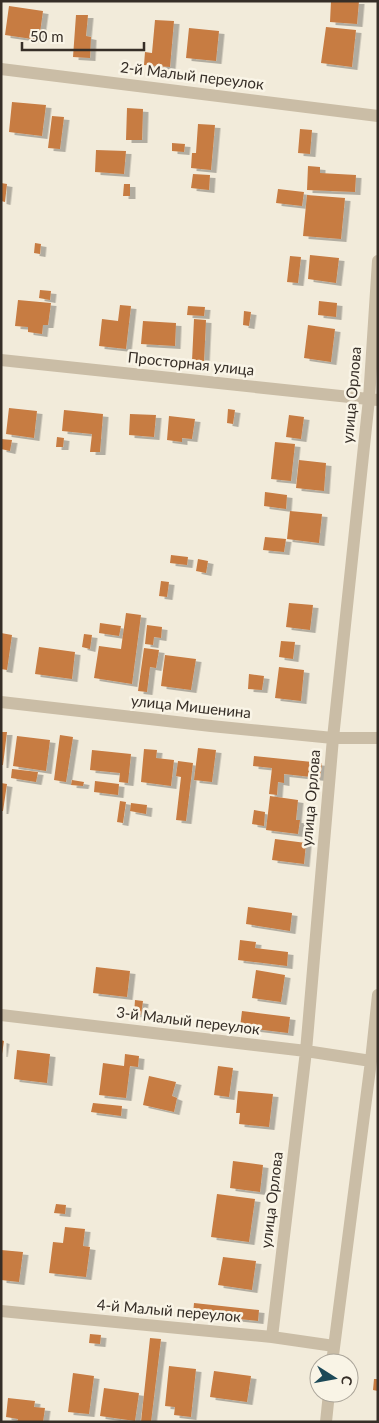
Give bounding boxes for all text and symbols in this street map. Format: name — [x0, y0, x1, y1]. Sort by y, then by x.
scale bar — [22, 20, 145, 52]
text: 50 m — [30, 27, 64, 45]
street label: 2-й Малый переулок — [119, 57, 265, 93]
street label: улица Орлова — [338, 346, 364, 444]
street label: Просторная улица — [127, 347, 255, 379]
street label: улица Мишенина — [130, 691, 252, 721]
street label: улица Орлова — [297, 749, 323, 847]
street label: 3-й Малый переулок — [115, 1002, 261, 1038]
street label: улица Орлова — [256, 1151, 286, 1249]
street label: 4-й Малый переулок — [96, 1295, 242, 1325]
north arrow — [309, 1353, 359, 1403]
text: С — [338, 1374, 356, 1387]

